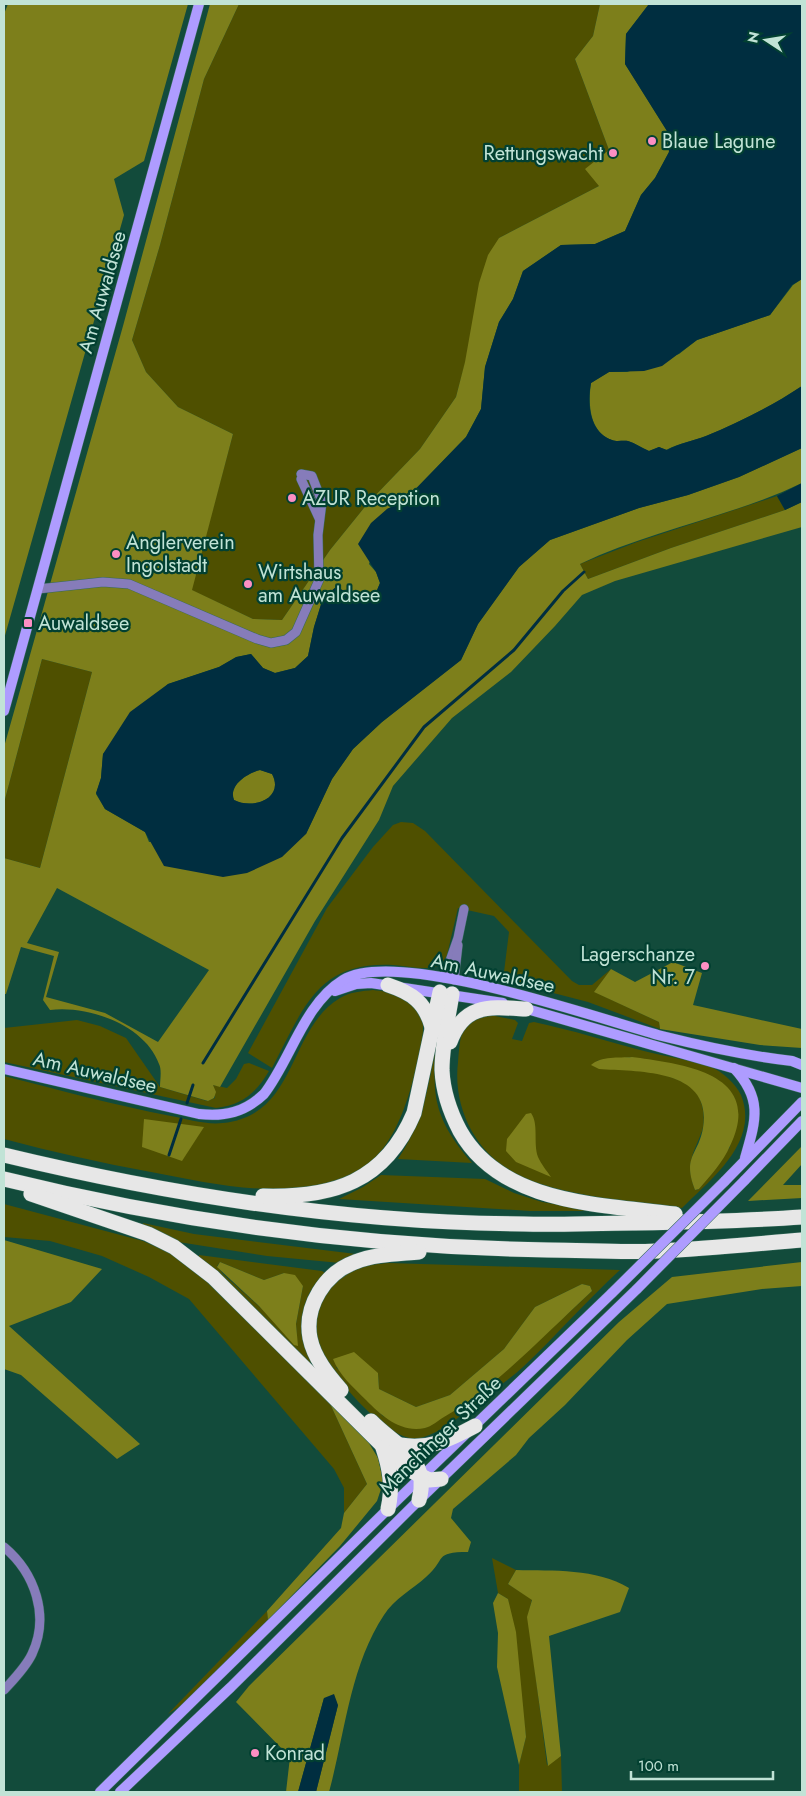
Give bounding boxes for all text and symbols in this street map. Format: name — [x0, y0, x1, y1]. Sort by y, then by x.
north arrow — [741, 15, 791, 65]
text: N — [742, 30, 764, 45]
place label: Blaue Lagune — [662, 127, 776, 156]
marker: Blaue Lagune — [646, 135, 658, 147]
place label: Rettungswacht — [483, 139, 603, 168]
marker: Rettungswacht — [607, 147, 619, 159]
street label: Am Auwaldsee — [71, 228, 134, 357]
place label: AZUR Reception — [302, 484, 440, 513]
marker: AZUR Reception — [286, 492, 298, 504]
place label: Anglerverein Ingolstadt — [126, 528, 235, 580]
marker: Anglerverein Ingolstadt — [110, 548, 122, 560]
place label: Wirtshaus am Auwaldsee — [258, 558, 380, 610]
marker: Wirtshaus am Auwaldsee — [242, 578, 254, 590]
place label: Auwaldsee — [38, 609, 129, 638]
marker: Auwaldsee — [22, 617, 34, 629]
place label: Lagerschanze Nr. 7 — [580, 940, 695, 992]
street label: Am Auwaldsee — [428, 946, 558, 1001]
marker: Lagerschanze Nr. 7 — [699, 960, 711, 972]
street label: Am Auwaldsee — [30, 1044, 160, 1101]
street label: Manchinger Straße — [373, 1369, 508, 1502]
place label: Konrad — [265, 1739, 325, 1768]
marker: Konrad — [249, 1747, 261, 1759]
scale bar — [631, 1748, 774, 1780]
text: 100 m — [638, 1755, 679, 1777]

